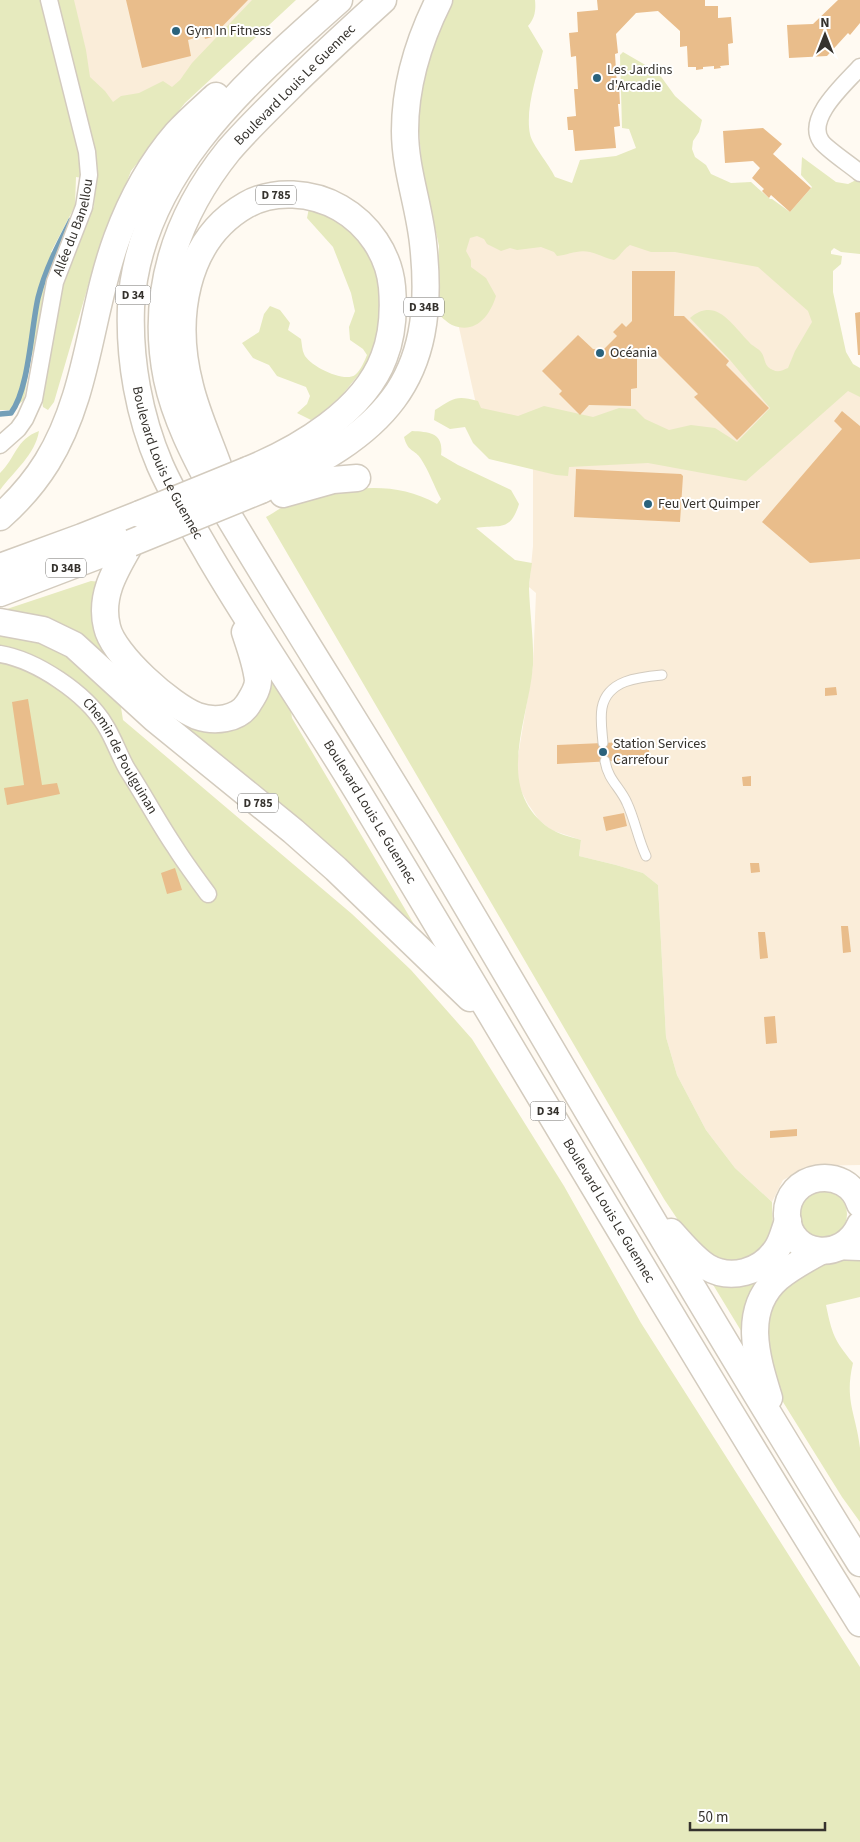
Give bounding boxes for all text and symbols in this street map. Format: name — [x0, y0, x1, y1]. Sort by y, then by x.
north arrow — [800, 10, 850, 60]
text: N — [820, 13, 830, 33]
street label: Boulevard Louis Le Guennec — [230, 19, 361, 150]
place label: Gym In Fitness — [186, 21, 271, 41]
marker: Gym In Fitness — [170, 25, 182, 37]
place label: Les Jardins d'Arcadie — [607, 60, 673, 96]
marker: Les Jardins d'Arcadie — [591, 72, 603, 84]
street label: Allée du Banellou — [48, 177, 98, 279]
road number: D 785 — [256, 186, 296, 204]
road number: D 34 — [116, 286, 150, 304]
road number: D 34B — [404, 298, 444, 316]
place label: Océania — [610, 343, 657, 363]
marker: Océania — [594, 347, 606, 359]
street label: Boulevard Louis Le Guennec — [127, 385, 208, 544]
place label: Feu Vert Quimper — [658, 494, 760, 514]
marker: Feu Vert Quimper — [642, 498, 654, 510]
road number: D 34B — [46, 558, 86, 578]
street label: Chemin de Poulguinan — [78, 693, 162, 818]
place label: Station Services Carrefour — [613, 734, 706, 770]
street label: Boulevard Louis Le Guennec — [318, 736, 421, 888]
marker: Station Services Carrefour — [597, 746, 609, 758]
road number: D 785 — [238, 794, 278, 812]
road number: D 34 — [530, 1102, 566, 1120]
street label: Boulevard Louis Le Guennec — [558, 1135, 660, 1287]
scale bar — [690, 1800, 825, 1832]
text: 50 m — [698, 1807, 728, 1828]

